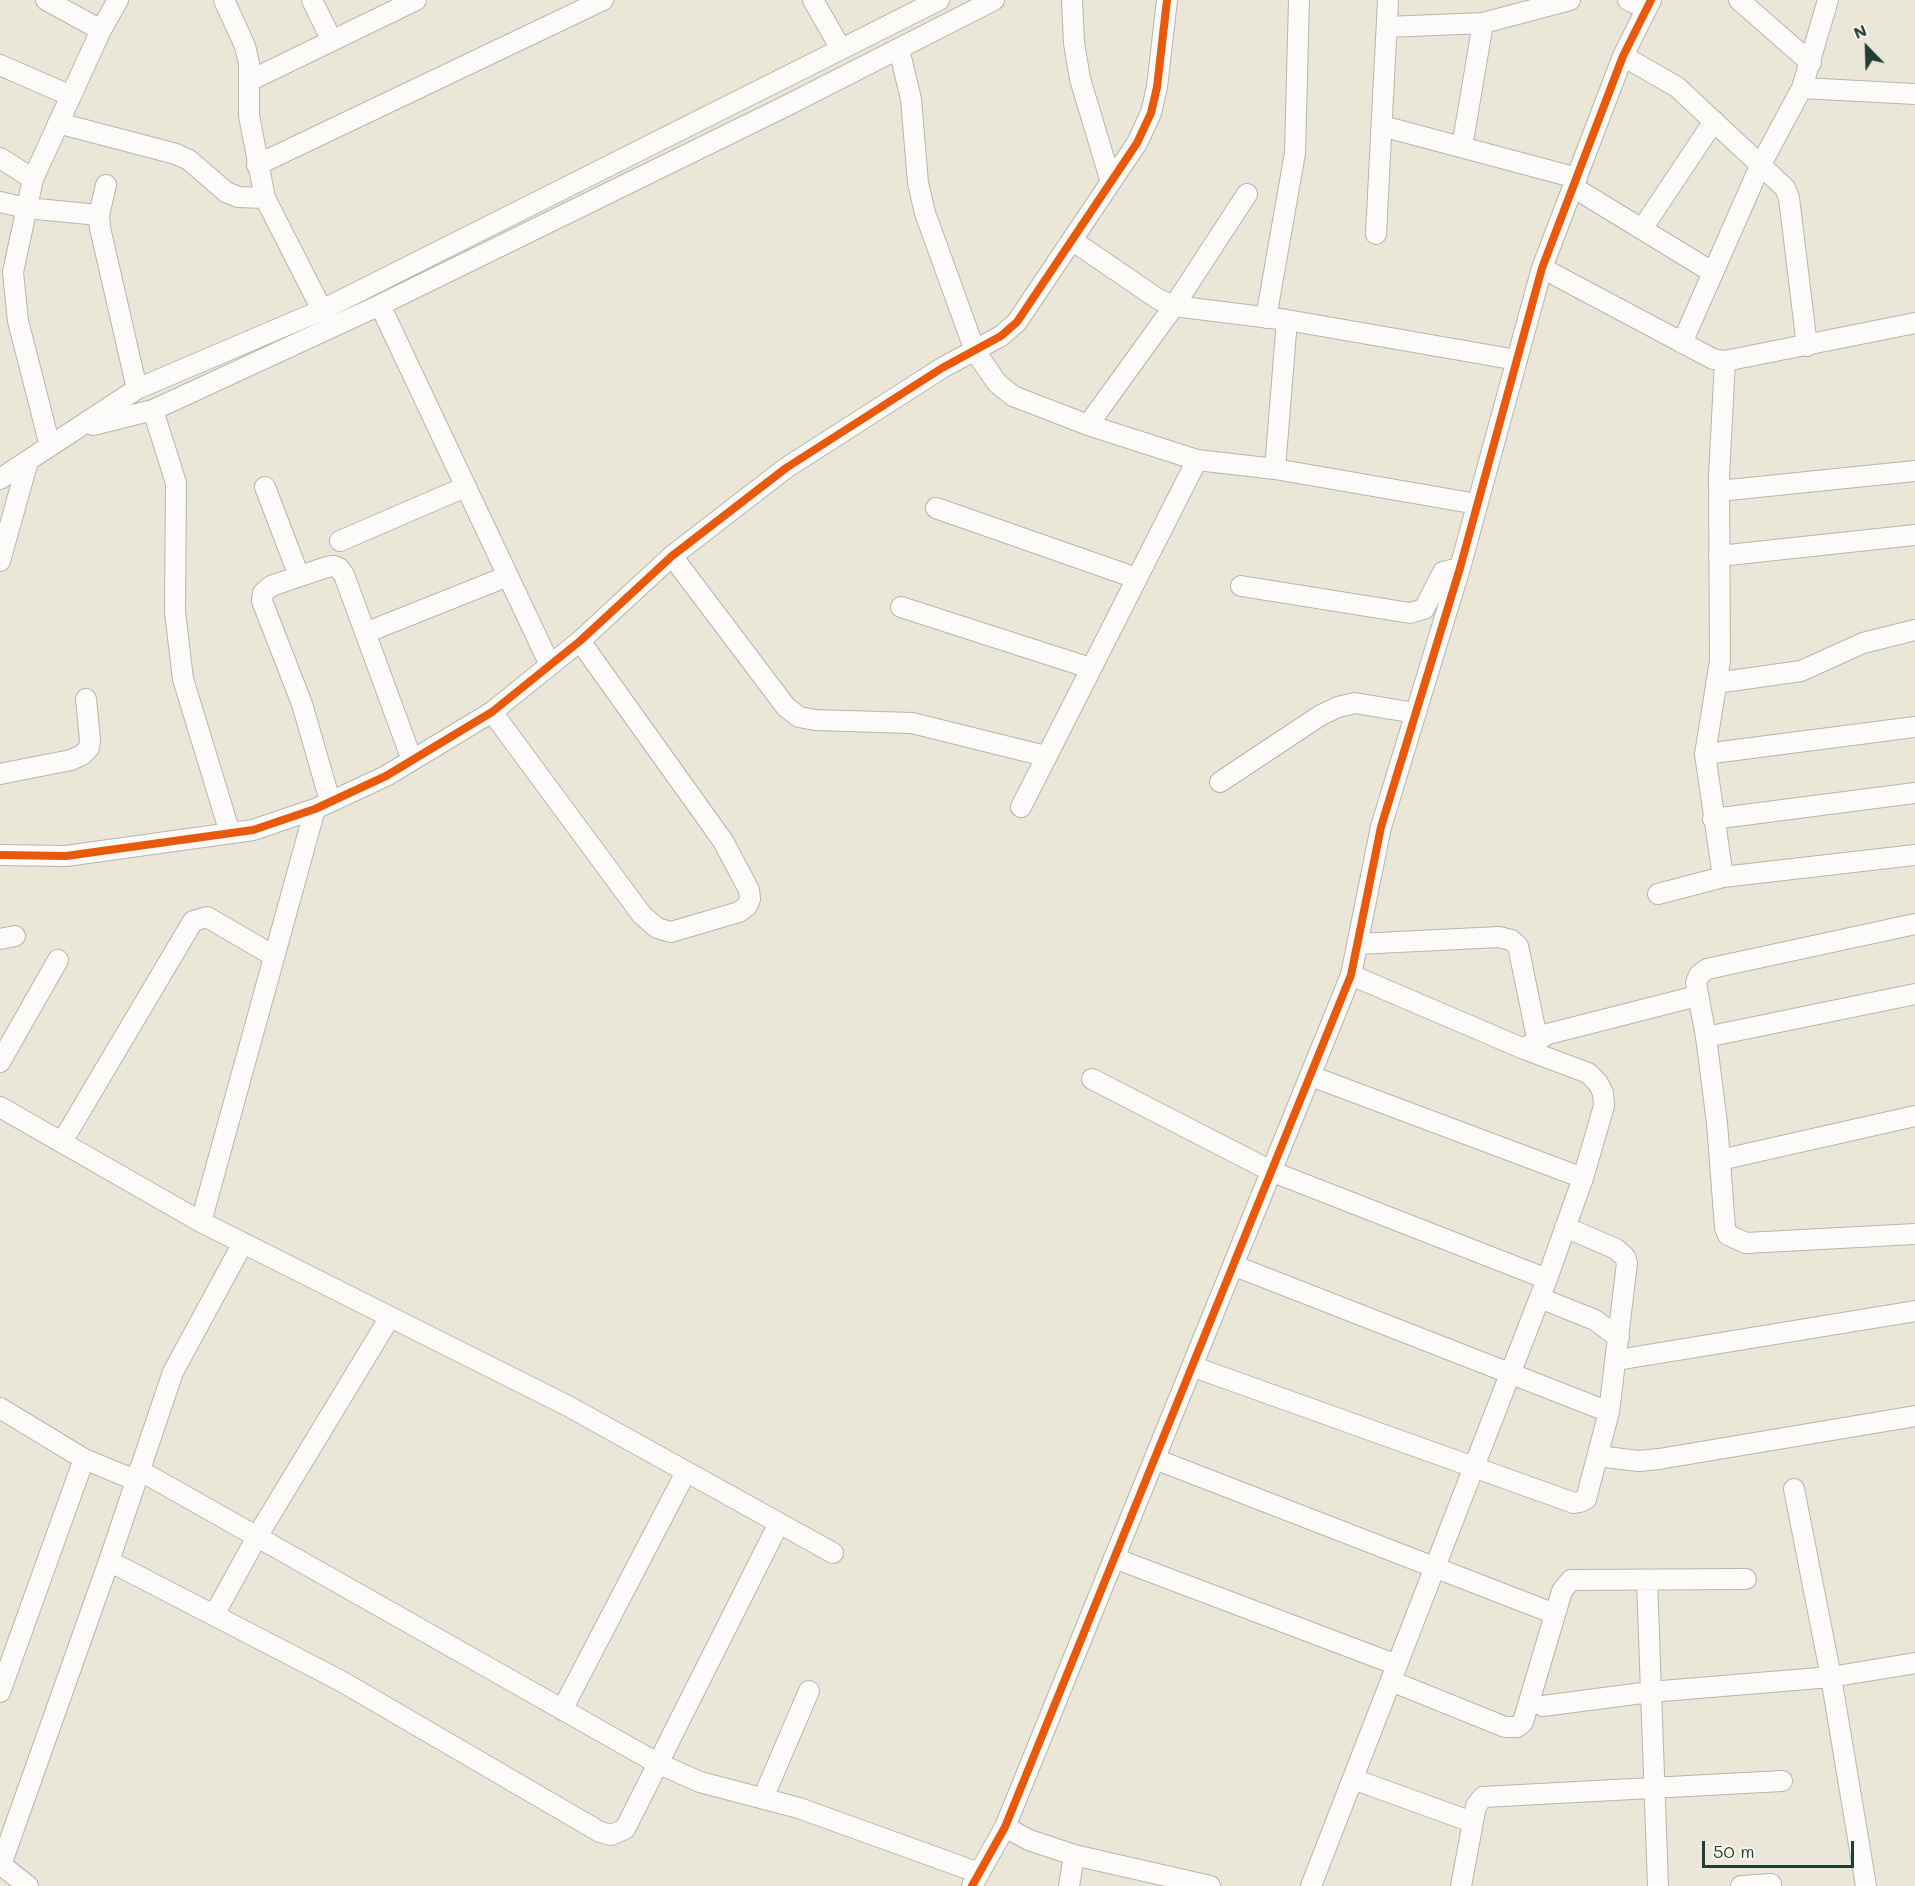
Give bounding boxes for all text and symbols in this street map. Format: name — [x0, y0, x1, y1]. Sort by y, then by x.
north arrow — [1837, 18, 1897, 78]
text: N — [1850, 19, 1869, 43]
scale bar — [1705, 1829, 1856, 1867]
text: 50 m — [1713, 1839, 1755, 1863]

